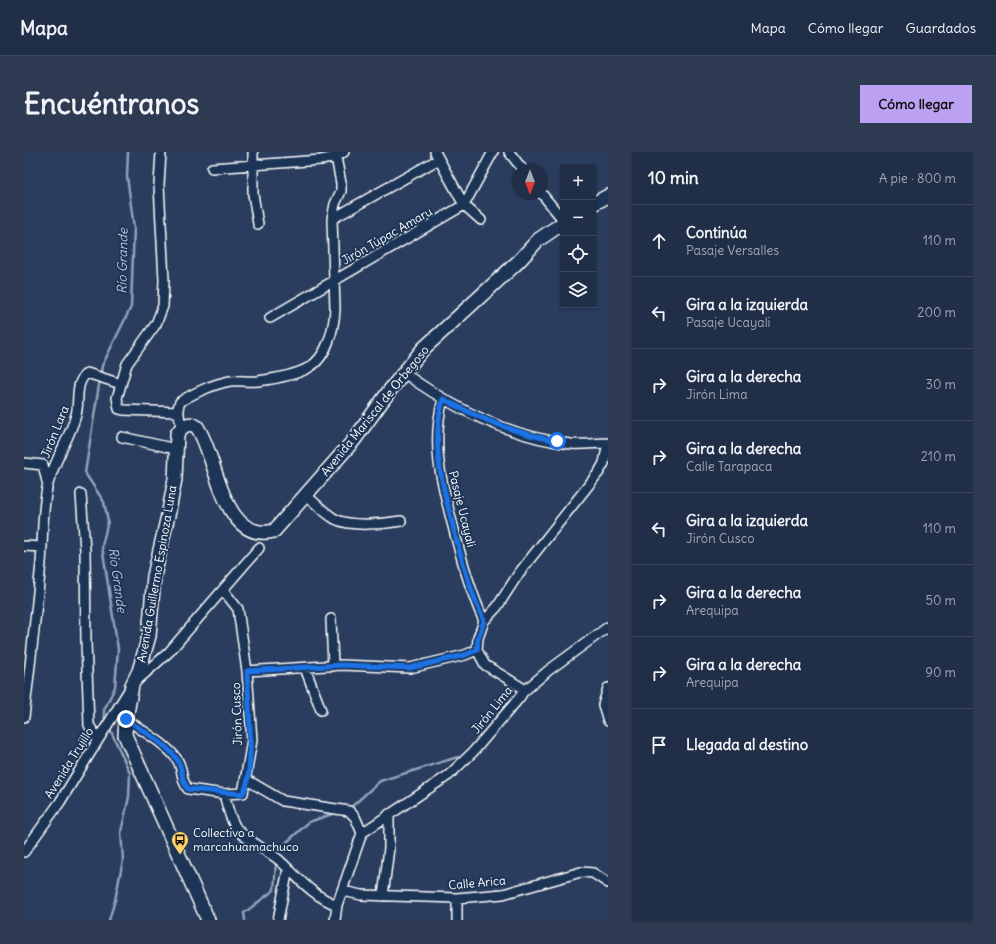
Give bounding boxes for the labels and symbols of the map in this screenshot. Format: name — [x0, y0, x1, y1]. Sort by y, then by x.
north arrow — [512, 164, 548, 200]
street label: Jirón Túpac Amaru — [339, 204, 435, 268]
water label: Río Grande — [113, 227, 132, 294]
street label: Avenida Mariscal de Orbegoso — [317, 342, 432, 479]
street label: Jirón Lara — [37, 403, 72, 460]
route start — [548, 432, 566, 450]
street label: Pasaje Ucayali — [446, 469, 479, 549]
street label: Avenida Guillermo Espinoza Luna — [134, 484, 180, 664]
water label: Río Grande — [105, 546, 131, 615]
street label: Jirón Cusco — [228, 682, 245, 746]
street label: Jirón Lima — [468, 683, 515, 736]
route end — [117, 710, 135, 728]
street label: Avenida Trujillo — [41, 724, 97, 801]
place label: Collectivo a marcahuamachuco — [193, 825, 299, 854]
bus stop icon: Collectivo a marcahuamachuco — [170, 830, 190, 855]
street label: Calle Arica — [448, 873, 506, 892]

